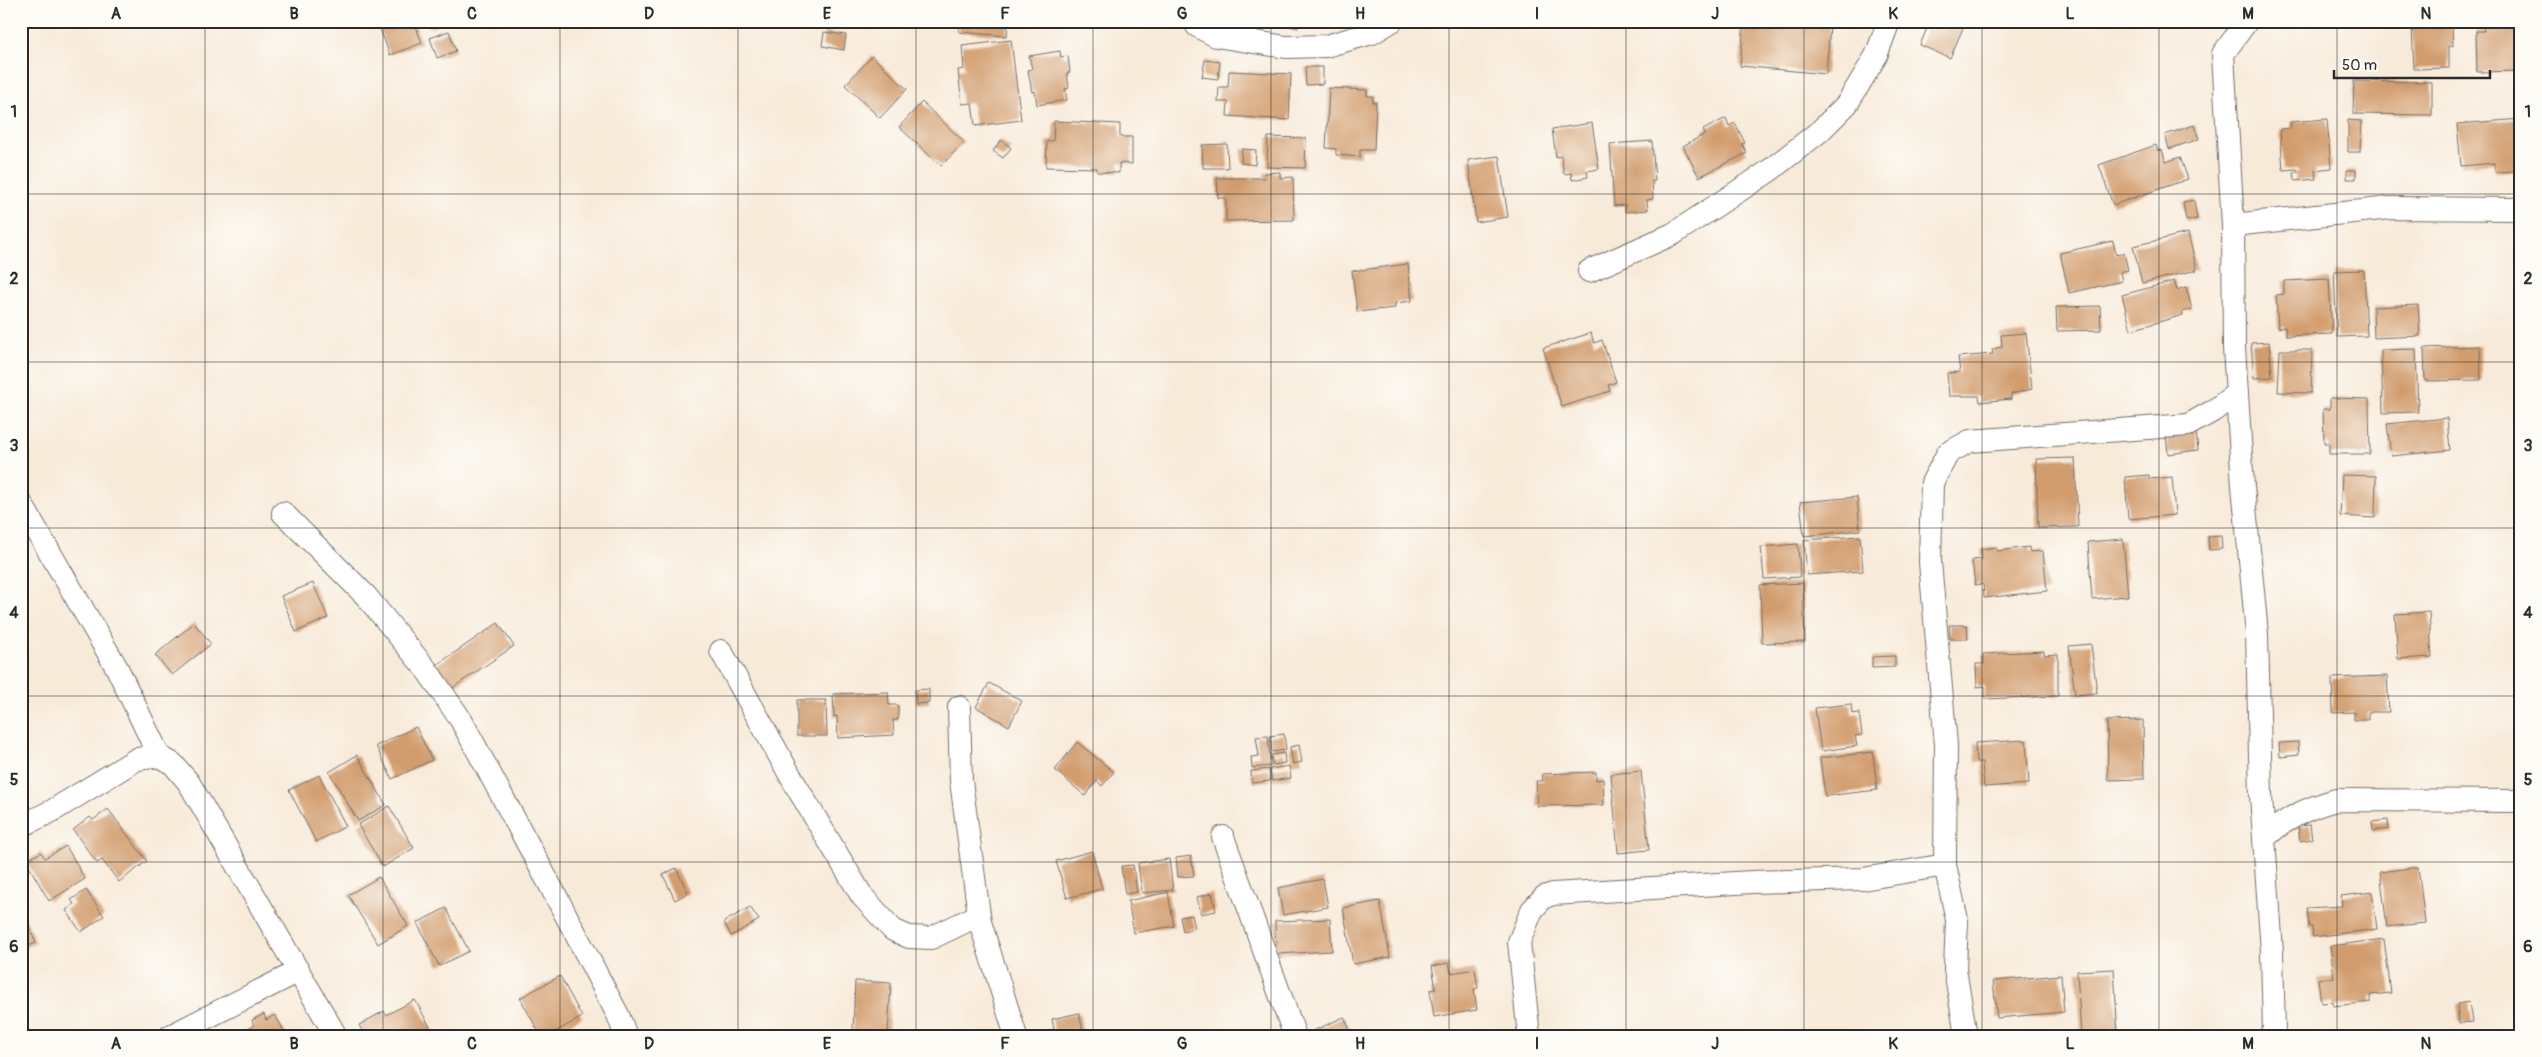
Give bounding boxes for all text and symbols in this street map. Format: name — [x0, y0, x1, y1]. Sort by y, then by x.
text: A — [111, 4, 122, 24]
text: B — [289, 4, 299, 24]
text: C — [467, 4, 477, 24]
text: D — [644, 4, 654, 24]
text: E — [823, 4, 832, 24]
text: F — [1000, 4, 1010, 24]
text: G — [1177, 4, 1188, 24]
text: H — [1355, 4, 1365, 24]
text: I — [1535, 4, 1539, 24]
text: J — [1711, 4, 1719, 24]
text: K — [1888, 4, 1898, 24]
text: L — [2065, 4, 2075, 24]
text: M — [2242, 4, 2254, 24]
text: N — [2421, 4, 2432, 24]
scale bar — [2334, 48, 2491, 80]
text: 50 m — [2342, 56, 2377, 75]
text: 1 — [11, 102, 17, 122]
text: 1 — [2525, 102, 2531, 122]
text: 2 — [10, 269, 19, 289]
text: 2 — [2524, 269, 2533, 289]
text: 3 — [10, 436, 19, 456]
text: 3 — [2524, 436, 2533, 456]
text: 4 — [9, 603, 19, 623]
text: 4 — [2523, 603, 2533, 623]
text: 5 — [10, 770, 19, 790]
text: 5 — [2524, 770, 2533, 790]
text: 6 — [9, 937, 19, 957]
text: 6 — [2523, 937, 2533, 957]
text: A — [111, 1034, 122, 1054]
text: B — [289, 1034, 299, 1054]
text: C — [467, 1034, 477, 1054]
text: D — [644, 1034, 654, 1054]
text: E — [823, 1034, 832, 1054]
text: F — [1000, 1034, 1010, 1054]
text: G — [1177, 1034, 1188, 1054]
text: H — [1355, 1034, 1365, 1054]
text: I — [1535, 1034, 1539, 1054]
text: J — [1711, 1034, 1719, 1054]
text: K — [1888, 1034, 1898, 1054]
text: L — [2065, 1034, 2075, 1054]
text: M — [2242, 1034, 2254, 1054]
text: N — [2421, 1034, 2432, 1054]

